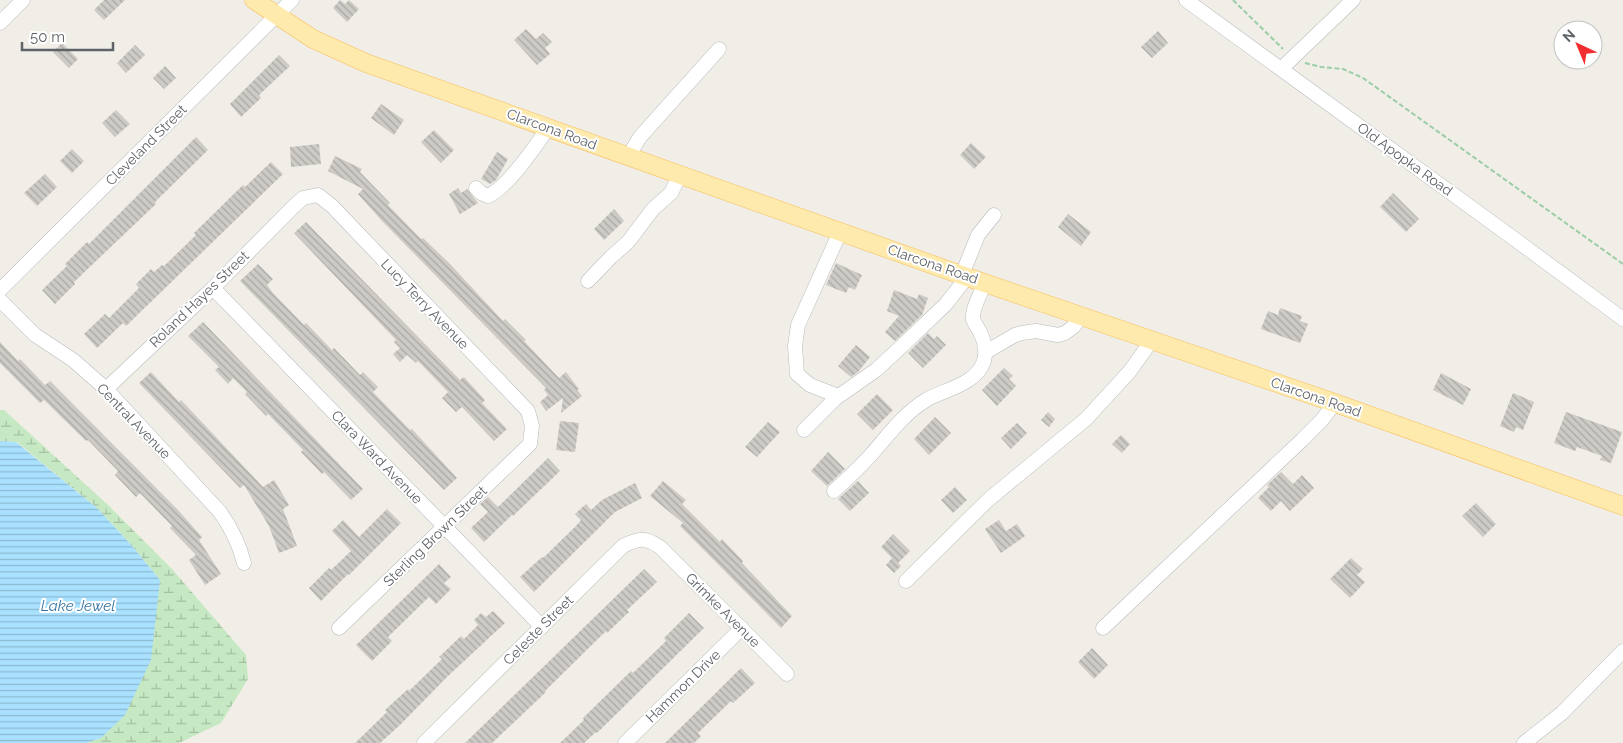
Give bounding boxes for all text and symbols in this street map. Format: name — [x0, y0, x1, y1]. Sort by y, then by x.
scale bar — [22, 20, 114, 52]
north arrow — [1553, 20, 1603, 70]
text: N — [1560, 26, 1578, 45]
text: 50 m — [30, 28, 65, 46]
street label: Cleveland Street — [102, 101, 190, 189]
street label: Clarcona Road — [505, 105, 599, 153]
street label: Old Apopka Road — [1354, 119, 1456, 199]
street label: Clarcona Road — [886, 241, 980, 287]
street label: Roland Hayes Street — [146, 247, 252, 350]
street label: Lucy Terry Avenue — [378, 256, 472, 352]
street label: Clarcona Road — [1269, 374, 1363, 420]
street label: Central Avenue — [94, 380, 174, 462]
street label: Clara Ward Avenue — [328, 407, 426, 507]
street label: Sterling Brown Street — [380, 482, 490, 589]
street label: Grimke Avenue — [683, 570, 763, 650]
street label: Celeste Street — [500, 592, 576, 668]
water label: Lake Jewel — [41, 597, 115, 615]
street label: Hammon Drive — [643, 647, 723, 725]

